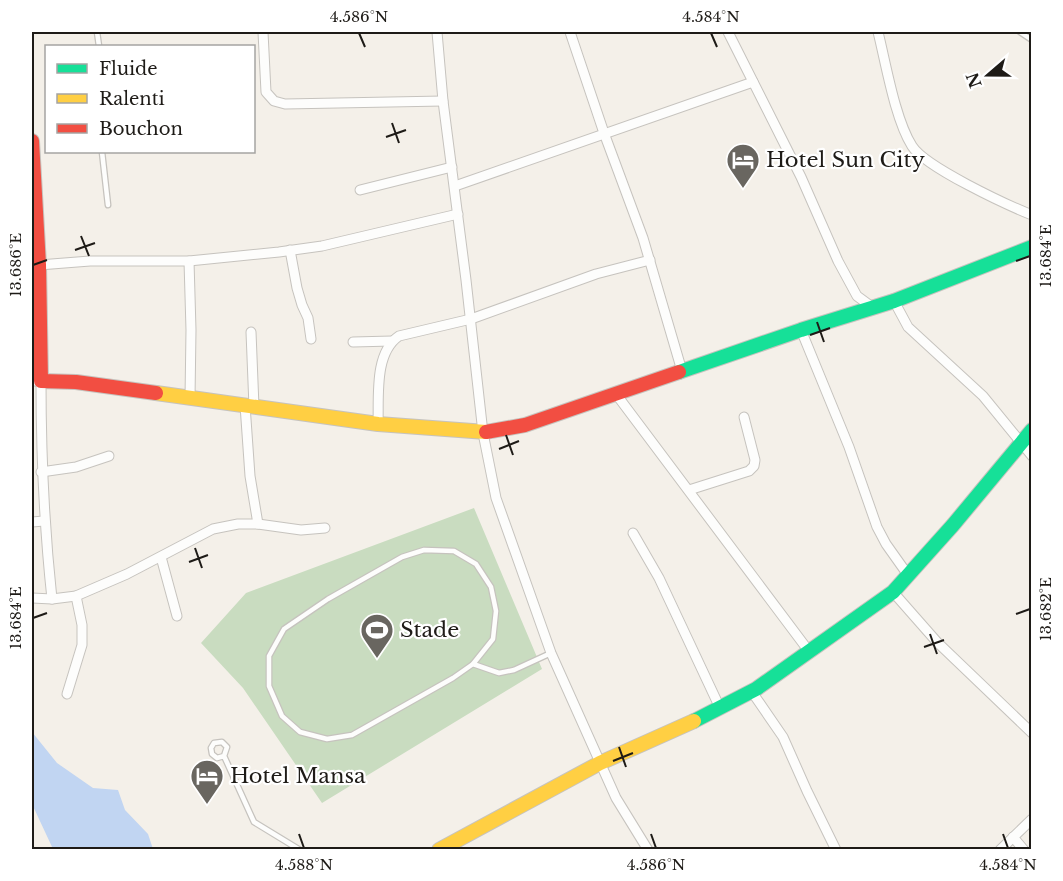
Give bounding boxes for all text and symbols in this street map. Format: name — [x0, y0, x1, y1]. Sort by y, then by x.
text: 4.586°N — [330, 7, 388, 26]
text: 4.584°N — [682, 7, 740, 26]
legend — [45, 45, 255, 153]
north arrow — [958, 45, 1018, 105]
text: Fluide — [99, 58, 158, 80]
text: N — [962, 70, 986, 91]
text: Ralenti — [99, 88, 165, 110]
text: Bouchon — [99, 118, 183, 140]
hotel icon: Hotel Sun City — [725, 142, 761, 189]
place label: Hotel Sun City — [766, 147, 925, 173]
text: 13.684°E — [1036, 224, 1055, 288]
text: 13.686°E — [6, 233, 25, 297]
text: 13.682°E — [1036, 577, 1055, 641]
text: 13.684°E — [6, 586, 25, 650]
sports icon: Stade — [359, 612, 395, 659]
place label: Stade — [400, 617, 459, 643]
hotel icon: Hotel Mansa — [189, 758, 225, 805]
place label: Hotel Mansa — [230, 763, 366, 789]
text: 4.588°N — [275, 855, 333, 874]
text: 4.586°N — [627, 855, 685, 874]
text: 4.584°N — [979, 855, 1037, 874]

